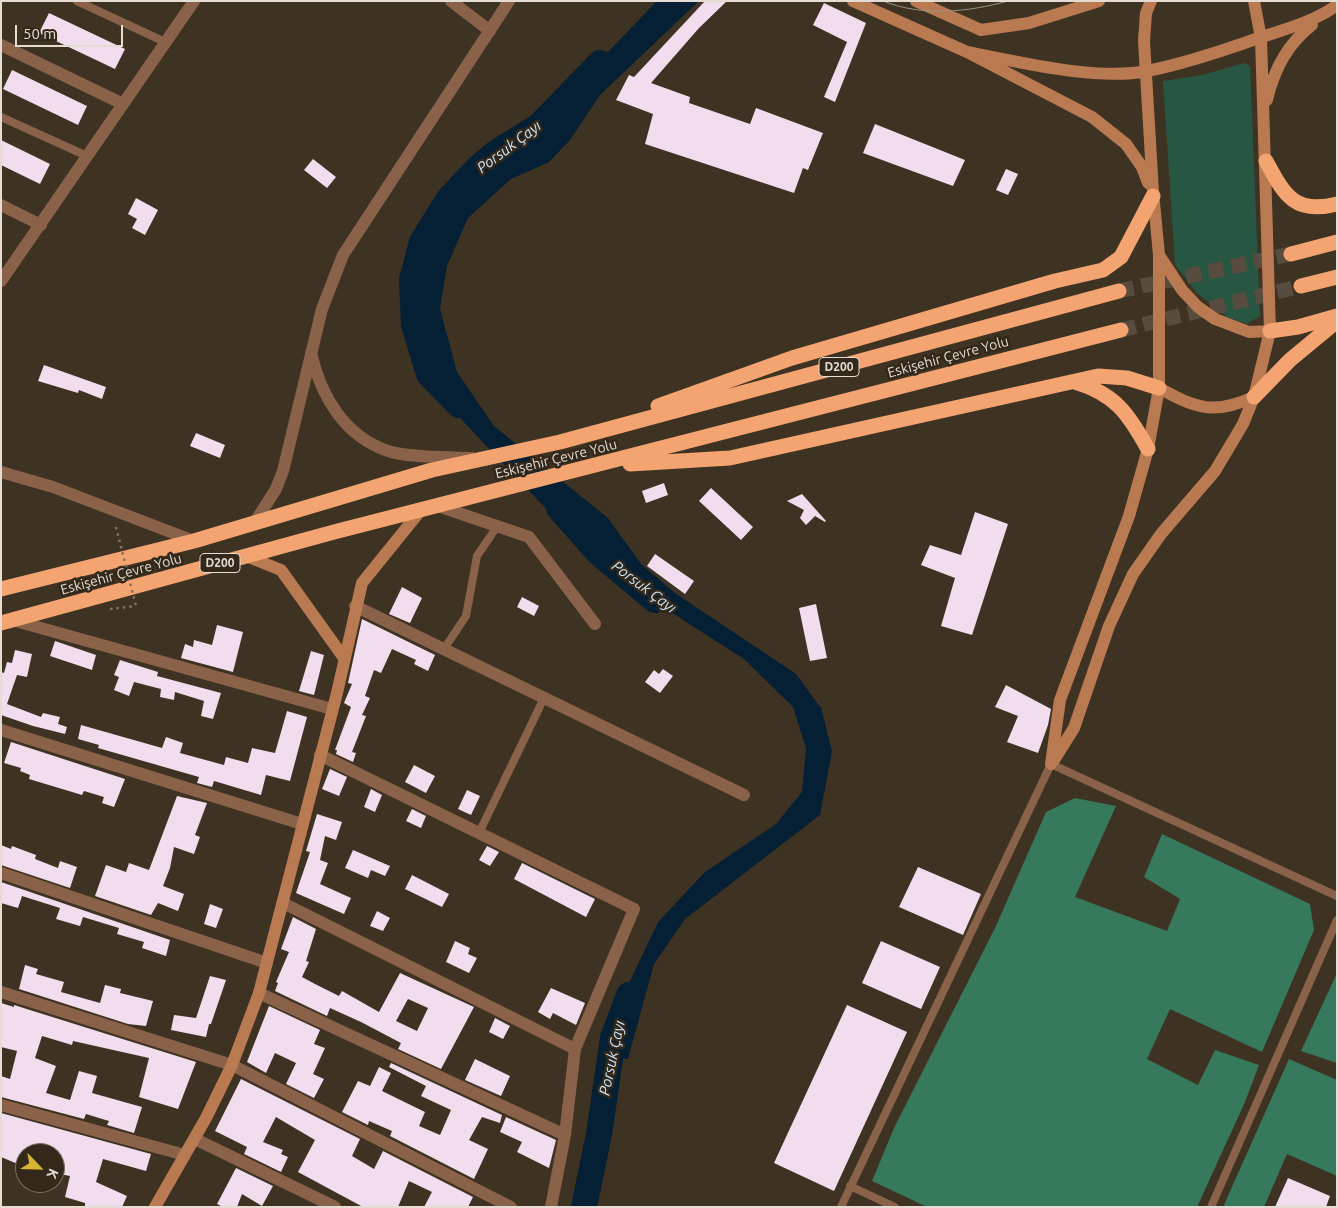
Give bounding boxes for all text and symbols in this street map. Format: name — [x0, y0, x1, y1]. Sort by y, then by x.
scale bar — [18, 15, 125, 47]
text: 50 m — [23, 25, 56, 42]
water label: Porsuk Çayı — [473, 117, 545, 177]
street label: Eskişehir Çevre Yolu — [886, 333, 1010, 381]
road number: D200 — [819, 358, 859, 377]
street label: Eskişehir Çevre Yolu — [493, 436, 619, 482]
street label: Eskişehir Çevre Yolu — [59, 550, 183, 598]
road number: D200 — [200, 554, 240, 572]
water label: Porsuk Çayı — [608, 557, 680, 617]
water label: Porsuk Çayı — [595, 1019, 629, 1097]
north arrow — [15, 1143, 65, 1193]
text: K — [44, 1166, 62, 1181]

